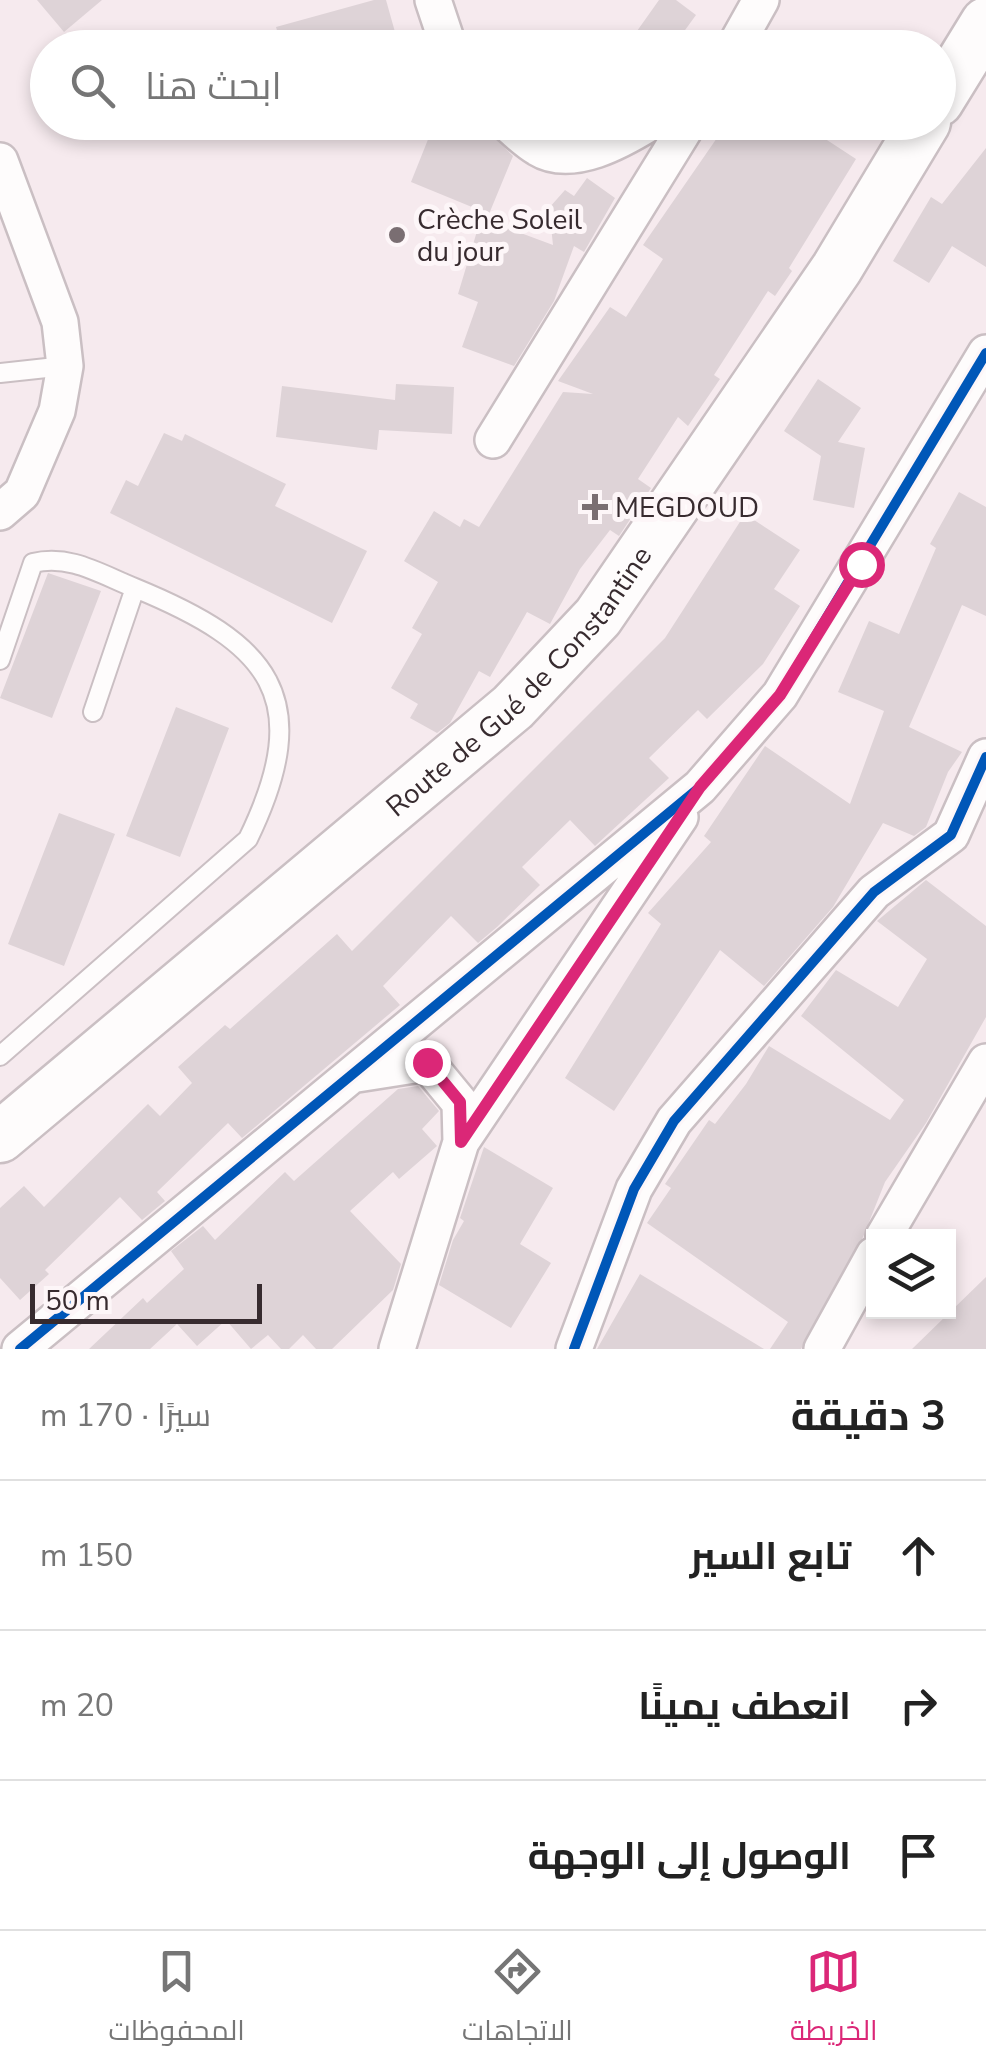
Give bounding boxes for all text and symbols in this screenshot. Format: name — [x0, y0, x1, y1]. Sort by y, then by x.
search box — [30, 30, 956, 140]
icon: search — [65, 58, 120, 113]
text: ابحث هنا — [145, 61, 282, 112]
place label: Crèche Soleil du jour — [417, 201, 583, 271]
marker: Crèche Soleil du jour — [386, 224, 408, 246]
place label: MEGDOUD — [615, 489, 759, 527]
marker: MEGDOUD — [584, 496, 606, 518]
street label: Route de Gué de Constantine — [378, 539, 661, 826]
route start — [839, 542, 885, 588]
route end — [405, 1040, 451, 1086]
map controls — [866, 1229, 956, 1319]
button: layers — [866, 1229, 956, 1319]
scale bar — [30, 1279, 262, 1324]
text: 50 m — [45, 1282, 110, 1320]
text: 3 دقيقة — [791, 1388, 946, 1445]
text: سيرًا · 170 m — [40, 1394, 211, 1437]
icon: ahead — [891, 1528, 946, 1583]
text: تابع السير — [690, 1531, 851, 1582]
text: 150 m — [40, 1534, 133, 1577]
icon: right — [891, 1678, 946, 1733]
text: انعطف يمينًا — [638, 1681, 851, 1732]
text: 20 m — [40, 1684, 114, 1727]
icon: arrive — [891, 1828, 946, 1883]
text: الوصول إلى الوجهة — [528, 1831, 851, 1882]
tab: المحفوظات — [109, 1944, 245, 2056]
tab: الاتجاهات — [462, 1944, 573, 2056]
tab: الخريطة — [790, 1944, 877, 2056]

